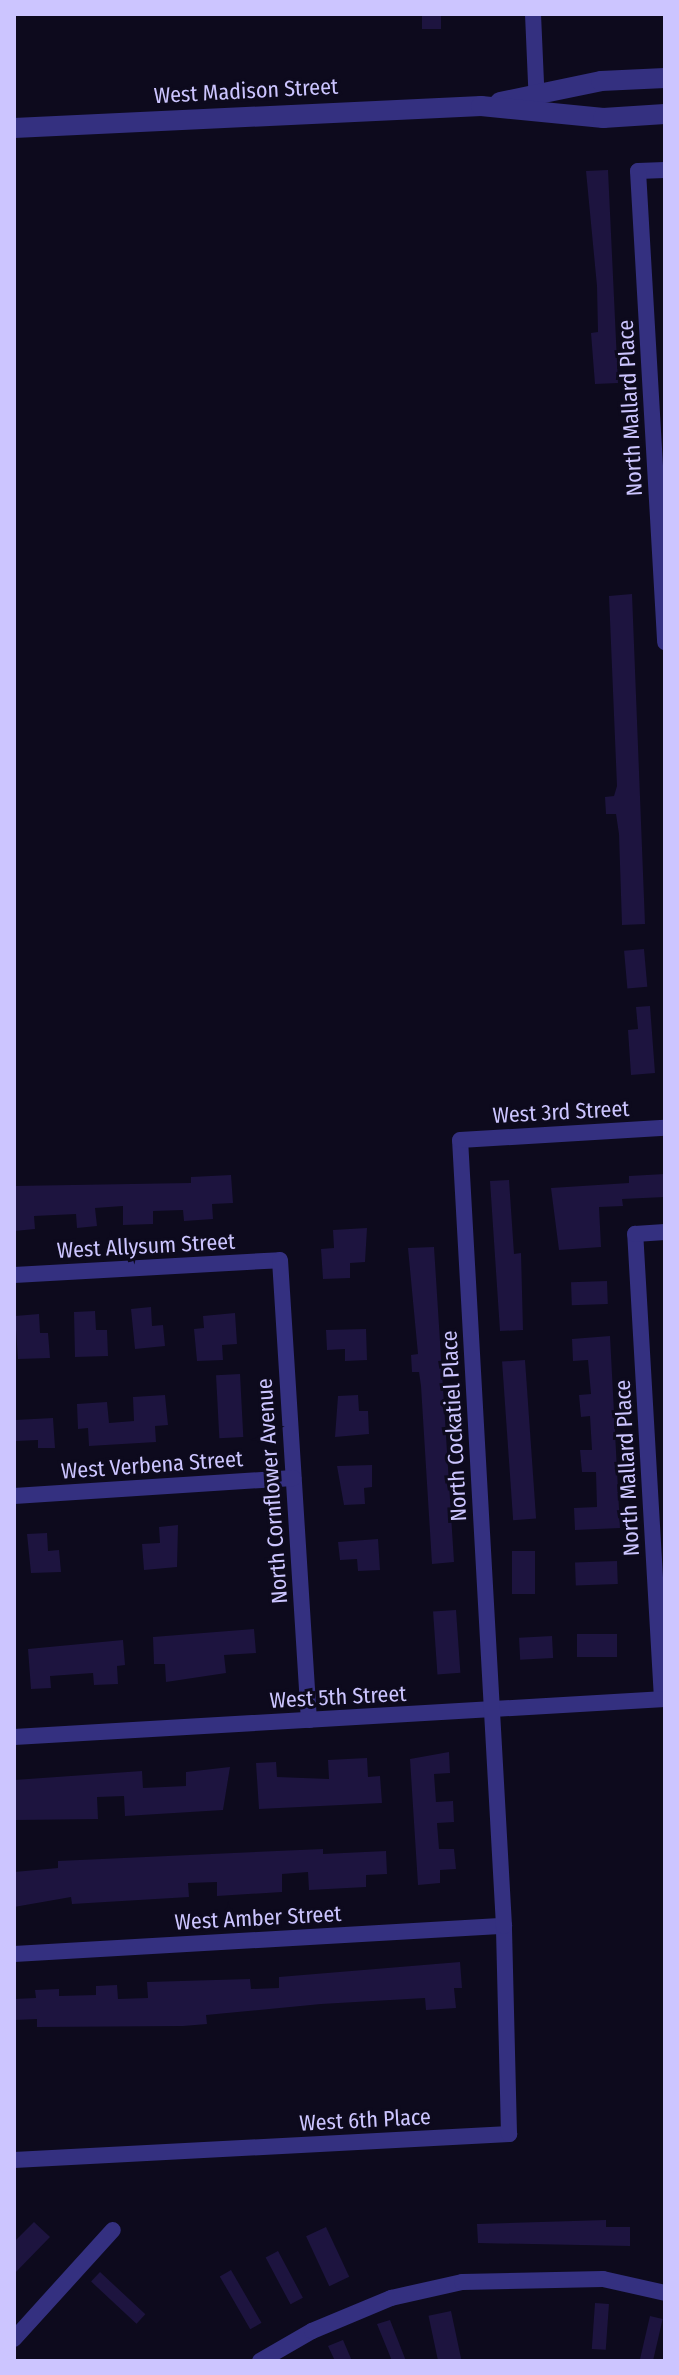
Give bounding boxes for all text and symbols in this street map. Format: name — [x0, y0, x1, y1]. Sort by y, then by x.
street label: West Madison Street — [153, 73, 339, 109]
street label: North Mallard Place — [612, 319, 648, 497]
street label: West 3rd Street — [492, 1095, 630, 1129]
street label: West Allysum Street — [56, 1228, 236, 1264]
street label: North Cockatiel Place — [436, 1330, 472, 1522]
street label: North Cornflower Avenue — [251, 1377, 293, 1605]
street label: North Mallard Place — [609, 1379, 645, 1557]
street label: West Verbena Street — [60, 1445, 244, 1485]
street label: West 5th Street — [269, 1680, 407, 1714]
street label: West Amber Street — [174, 1900, 342, 1936]
street label: West 6th Place — [299, 2103, 431, 2137]

